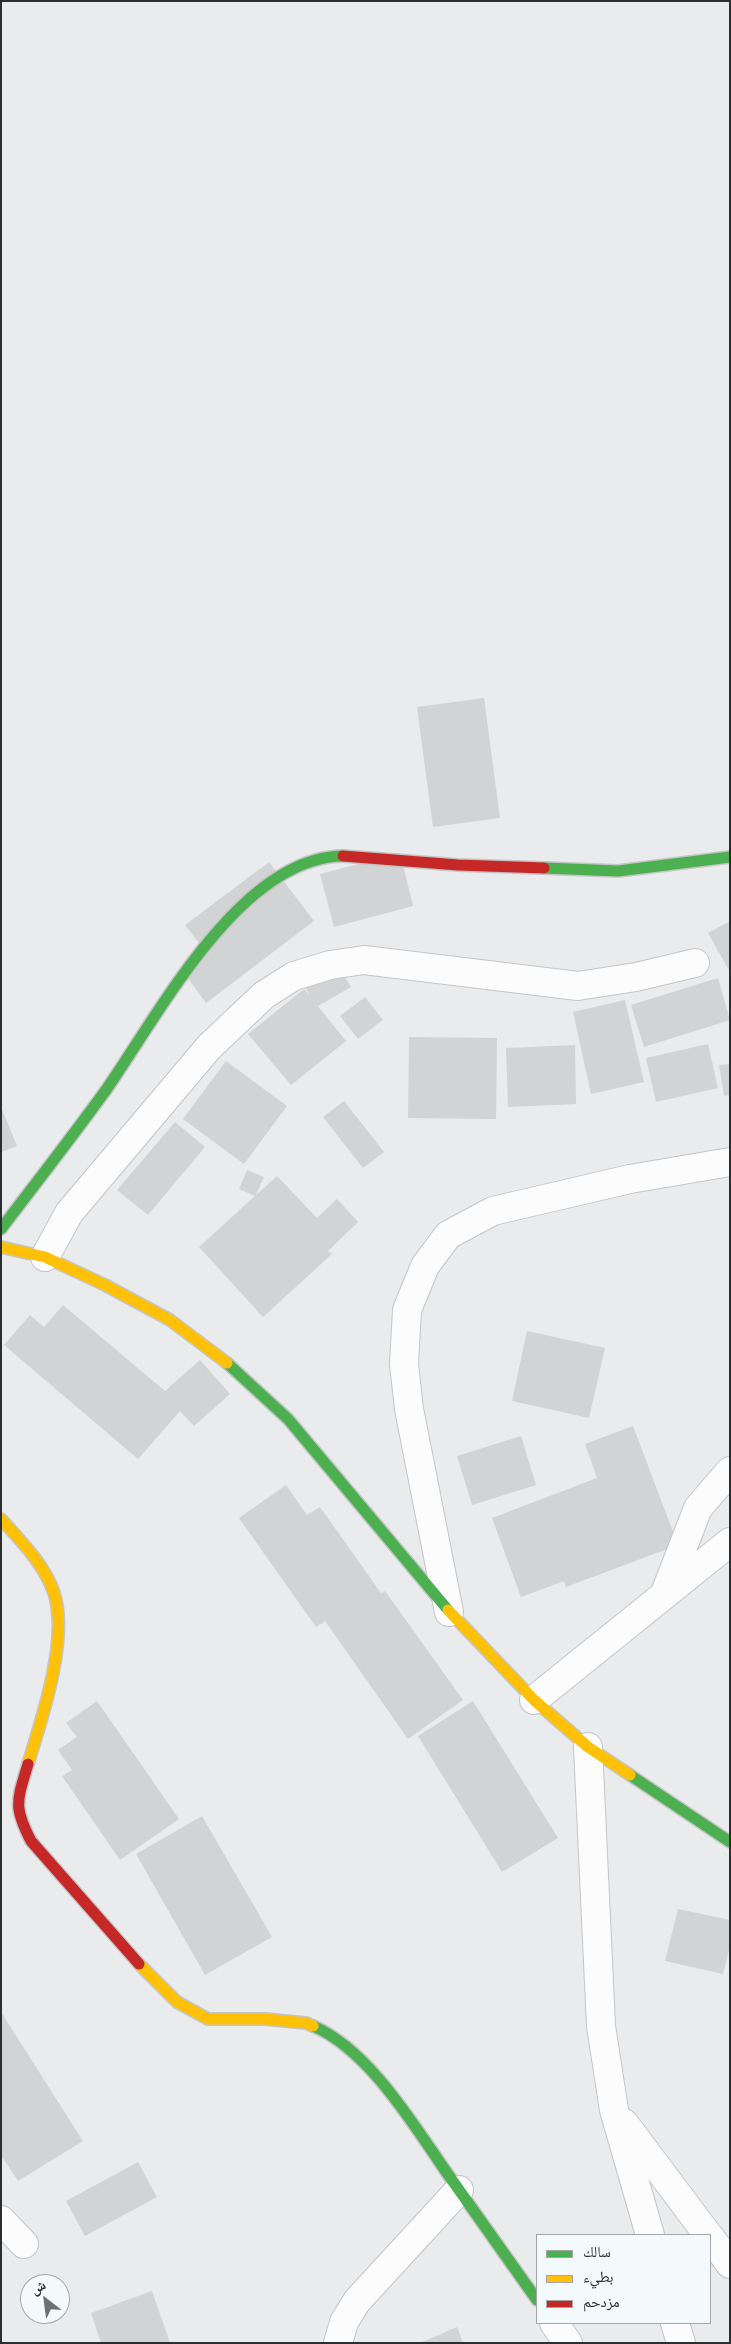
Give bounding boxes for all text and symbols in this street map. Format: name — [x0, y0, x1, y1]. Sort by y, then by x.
legend — [536, 2234, 711, 2324]
text: سالك — [583, 2240, 611, 2263]
text: بطيء — [583, 2265, 613, 2288]
north arrow — [20, 2274, 70, 2324]
text: ش — [26, 2274, 49, 2299]
text: مزدحم — [583, 2290, 620, 2313]

